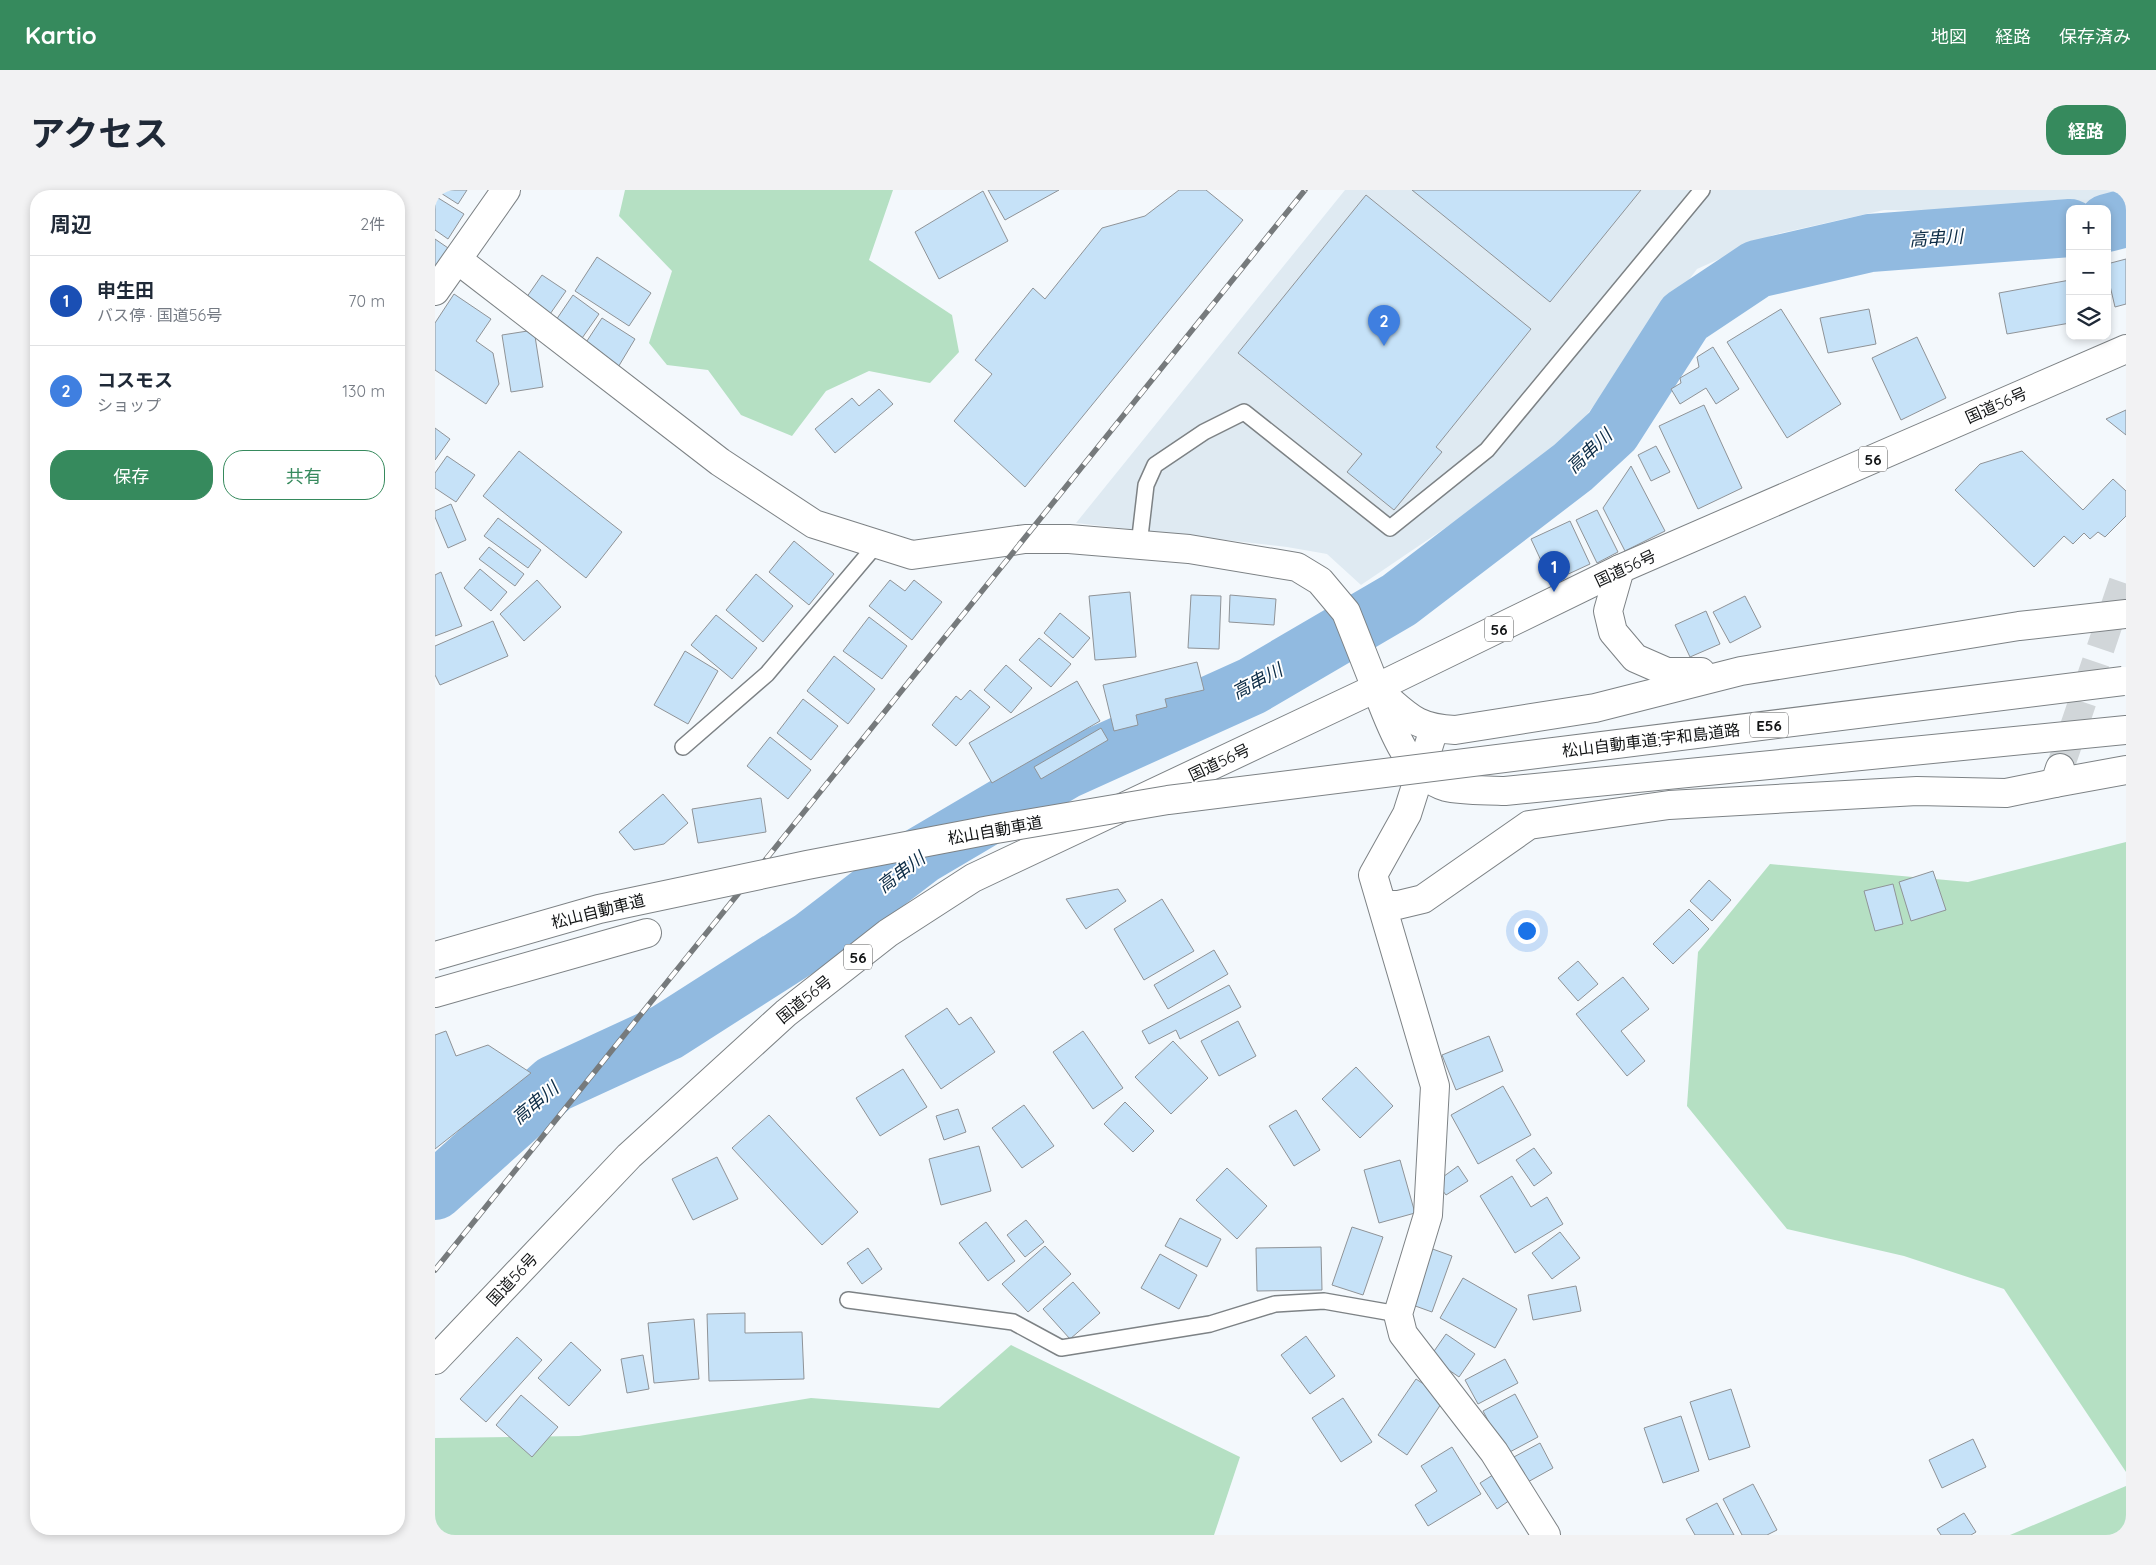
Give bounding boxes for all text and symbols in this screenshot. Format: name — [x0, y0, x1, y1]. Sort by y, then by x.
text: Kartio — [25, 20, 97, 50]
text: 地図 — [1931, 25, 1967, 48]
text: 経路 — [1995, 25, 2031, 48]
text: 保存済み — [2059, 25, 2131, 48]
button: 経路 — [2046, 105, 2126, 155]
text: アクセス — [30, 111, 168, 155]
map controls — [2066, 205, 2111, 340]
button: + — [2066, 205, 2111, 250]
text: 周辺 — [50, 211, 92, 237]
text: 2件 — [360, 214, 385, 234]
water label: 高串川 — [1908, 225, 1966, 251]
button: − — [2066, 250, 2111, 295]
text: 申生田 — [97, 278, 154, 302]
text: 1 — [63, 291, 69, 311]
text: 70 m — [348, 291, 385, 311]
button: layers — [2066, 295, 2111, 340]
text: バス停 · 国道56号 — [97, 305, 222, 325]
pin: 2 — [1368, 305, 1400, 346]
text: コスモス — [97, 368, 173, 392]
text: 2 — [61, 381, 71, 401]
text: 130 m — [342, 381, 385, 401]
street label: 国道56号 — [1962, 383, 2030, 427]
text: ショップ — [97, 395, 161, 415]
water label: 高串川 — [1561, 423, 1618, 478]
road number: 56 — [1859, 446, 1887, 472]
button: 保存 — [50, 450, 213, 500]
button: 共有 — [223, 450, 385, 500]
street label: 国道56号 — [1591, 545, 1659, 591]
pin: 1 — [1538, 551, 1570, 592]
road number: 56 — [1485, 616, 1513, 642]
water label: 高串川 — [1228, 657, 1288, 704]
road number: E56 — [1750, 712, 1788, 738]
street label: 松山自動車道;宇和島道路 — [1561, 719, 1741, 761]
street label: 国道56号 — [1185, 739, 1253, 785]
street label: 松山自動車道 — [946, 812, 1044, 848]
water label: 高串川 — [873, 845, 931, 897]
street label: 松山自動車道 — [549, 890, 647, 932]
your location — [1514, 918, 1540, 944]
road number: 56 — [844, 944, 872, 970]
street label: 国道56号 — [772, 971, 836, 1027]
water label: 高串川 — [507, 1076, 565, 1129]
street label: 国道56号 — [482, 1248, 542, 1310]

